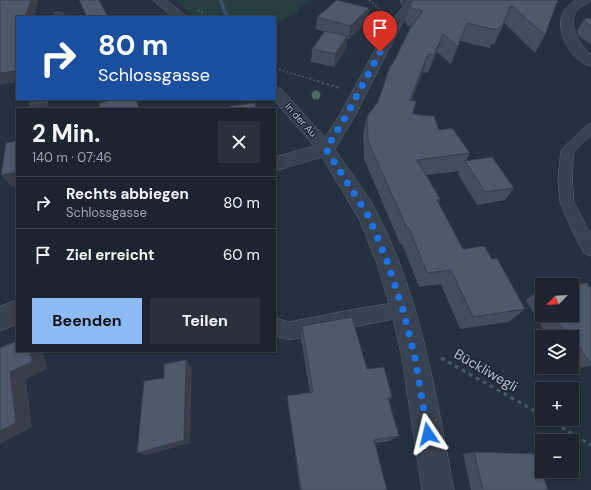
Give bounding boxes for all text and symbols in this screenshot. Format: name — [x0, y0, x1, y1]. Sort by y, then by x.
pin — [363, 11, 397, 52]
icon: arrive — [369, 17, 391, 39]
text: 80 m — [98, 27, 168, 64]
icon: right — [32, 32, 84, 84]
text: Schlossgasse — [98, 63, 210, 87]
street label: In der Au — [282, 100, 320, 140]
text: 2 Min. — [32, 118, 100, 149]
button: close — [218, 121, 260, 163]
text: 140 m · 07:46 — [32, 149, 112, 166]
text: Rechts abbiegen — [66, 184, 189, 204]
icon: right — [32, 192, 54, 214]
text: 80 m — [223, 193, 260, 213]
text: Schlossgasse — [66, 204, 147, 221]
icon: arrive — [32, 244, 54, 266]
text: Ziel erreicht — [66, 245, 155, 265]
text: 60 m — [223, 245, 260, 265]
north arrow — [535, 278, 579, 322]
map controls — [535, 278, 579, 478]
button: Beenden — [32, 298, 142, 344]
button: Teilen — [150, 298, 260, 344]
button: layers — [535, 330, 579, 374]
street label: Bückliwegli — [451, 345, 521, 395]
button: + — [535, 382, 579, 426]
position arrow — [407, 413, 449, 455]
button: − — [535, 434, 579, 478]

